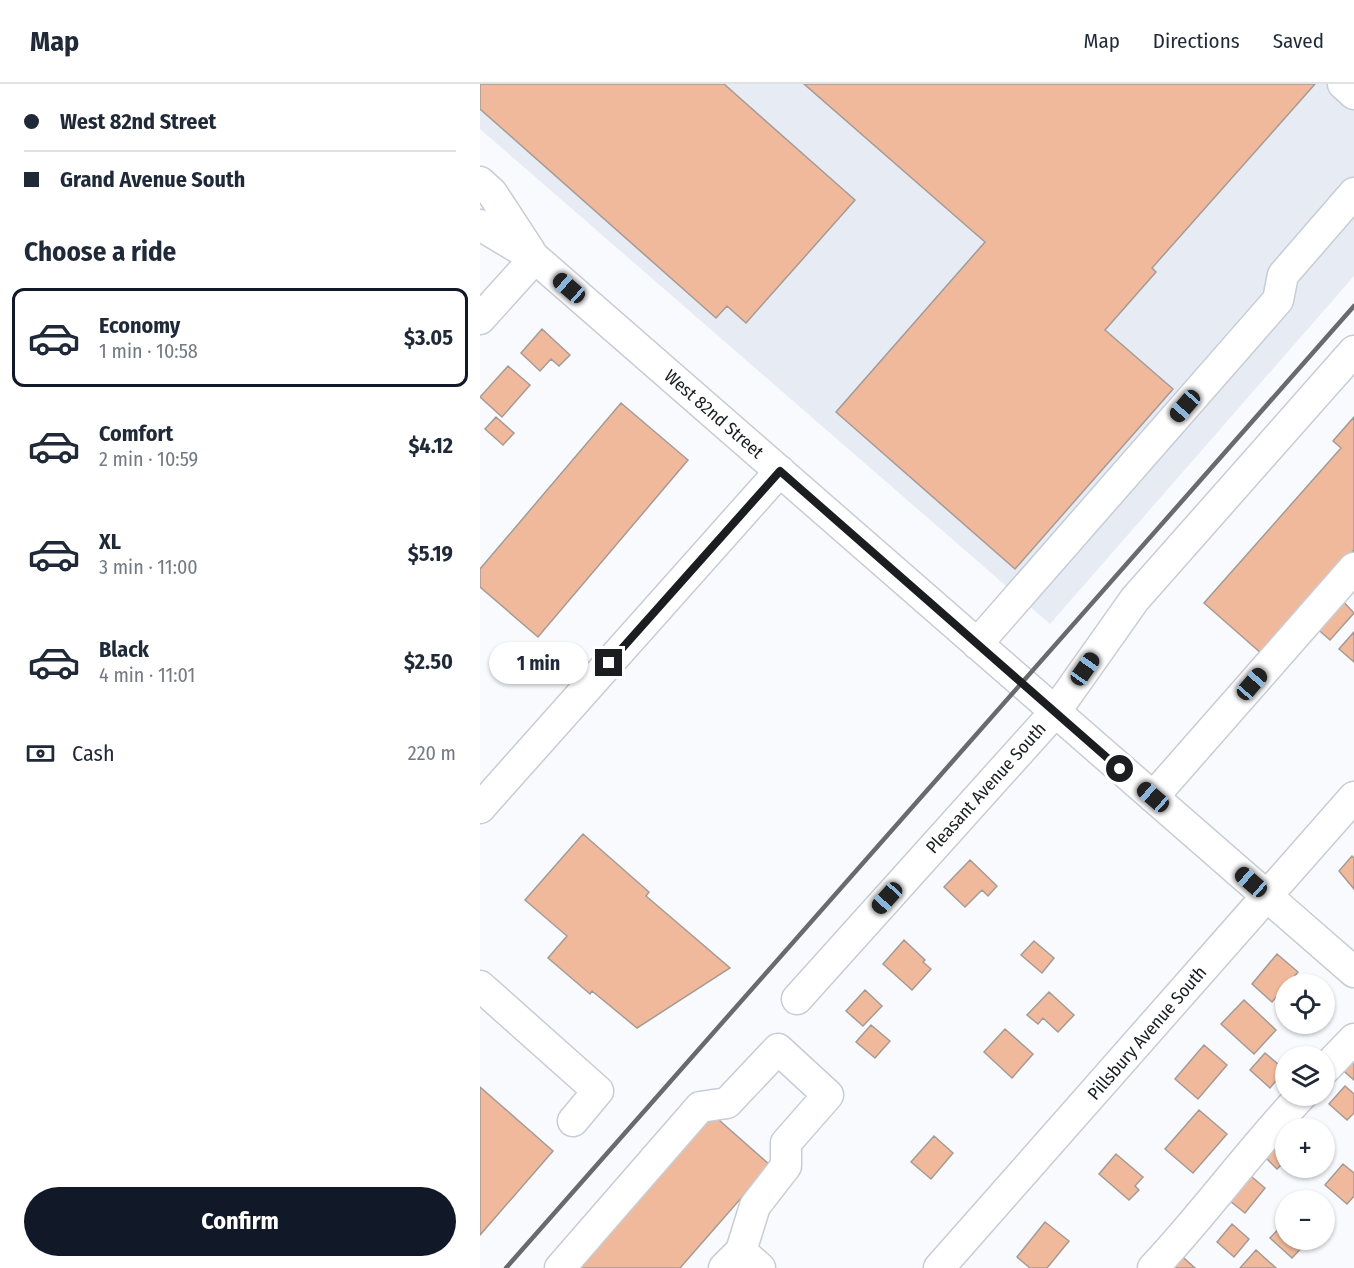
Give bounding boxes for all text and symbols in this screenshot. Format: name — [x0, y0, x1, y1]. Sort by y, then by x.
text: Map — [30, 25, 79, 58]
text: Map — [1083, 28, 1120, 54]
text: Directions — [1153, 28, 1240, 54]
text: Saved — [1273, 28, 1324, 54]
text: West 82nd Street — [60, 108, 216, 135]
text: Grand Avenue South — [60, 166, 245, 193]
text: Choose a ride — [24, 236, 176, 268]
car — [550, 269, 588, 307]
icon: car — [27, 311, 81, 365]
text: Economy — [99, 312, 180, 339]
text: $3.05 — [404, 324, 453, 351]
text: 1 min · 10:58 — [99, 339, 198, 363]
street label: West 82nd Street — [660, 365, 768, 463]
car — [1166, 387, 1204, 425]
icon: car — [27, 419, 81, 473]
text: Comfort — [99, 420, 173, 447]
text: $4.12 — [408, 432, 453, 459]
text: 2 min · 10:59 — [99, 447, 198, 471]
icon: car — [27, 527, 81, 581]
text: XL — [99, 528, 121, 555]
text: $5.19 — [408, 540, 453, 567]
text: 3 min · 11:00 — [99, 555, 198, 579]
icon: car — [27, 635, 81, 689]
text: Black — [99, 636, 149, 663]
callout: 1 min — [489, 642, 588, 684]
text: $2.50 — [404, 648, 453, 675]
route end — [595, 649, 622, 676]
car — [1067, 649, 1103, 689]
text: 1 min — [517, 651, 560, 675]
text: 4 min · 11:01 — [99, 663, 195, 687]
car — [1233, 665, 1271, 703]
street label: Pleasant Avenue South — [921, 718, 1051, 858]
icon: cash — [24, 737, 57, 770]
text: Cash — [72, 740, 115, 767]
text: 220 m — [408, 741, 456, 765]
route start — [1106, 755, 1133, 782]
car — [1134, 778, 1172, 816]
car — [1232, 863, 1270, 901]
car — [868, 879, 906, 917]
street label: Pillsbury Avenue South — [1083, 962, 1211, 1104]
map controls — [1275, 974, 1335, 1250]
button: locate — [1275, 974, 1335, 1034]
button: layers — [1275, 1046, 1335, 1106]
button: + — [1275, 1118, 1335, 1178]
button: Confirm — [24, 1187, 456, 1256]
button: − — [1275, 1190, 1335, 1250]

